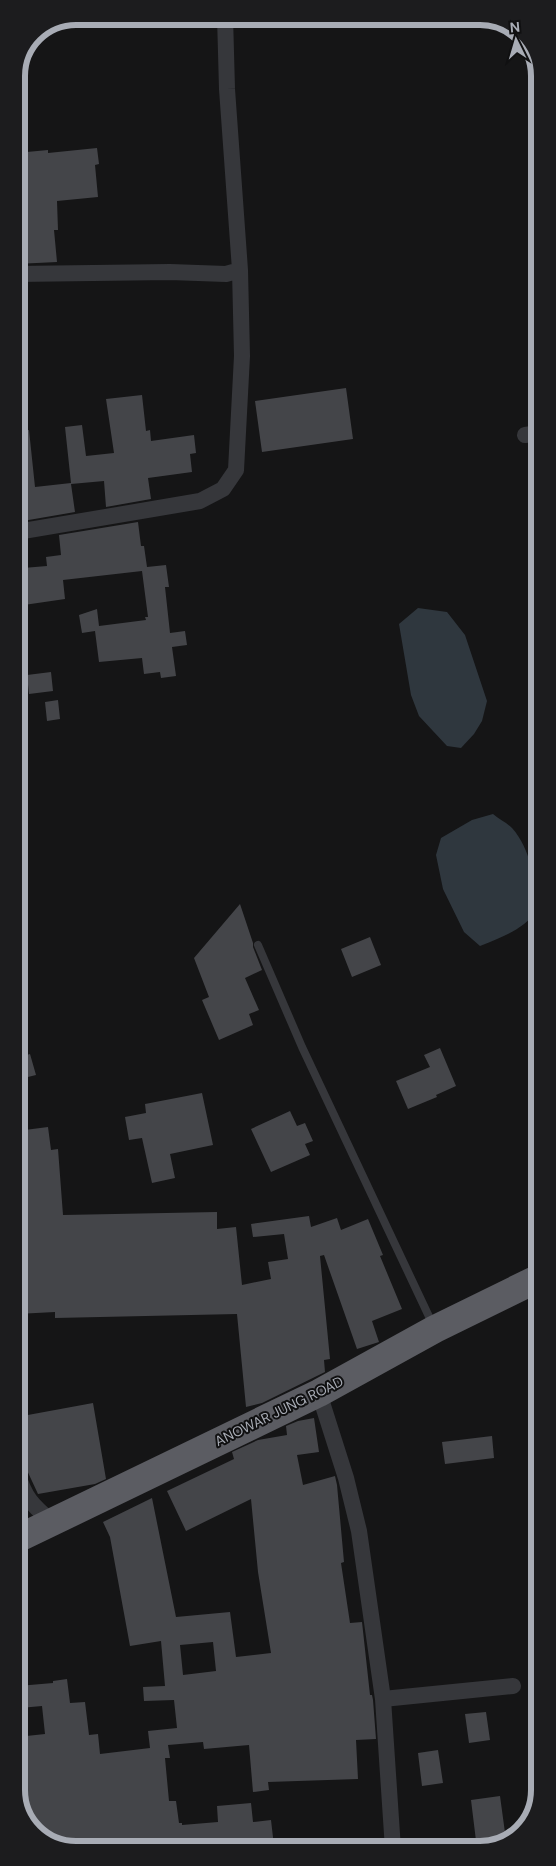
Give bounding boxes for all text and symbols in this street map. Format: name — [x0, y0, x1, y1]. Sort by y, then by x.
north arrow — [491, 15, 541, 65]
text: N — [509, 18, 521, 36]
street label: ANOWAR JUNG ROAD — [212, 1372, 346, 1450]

